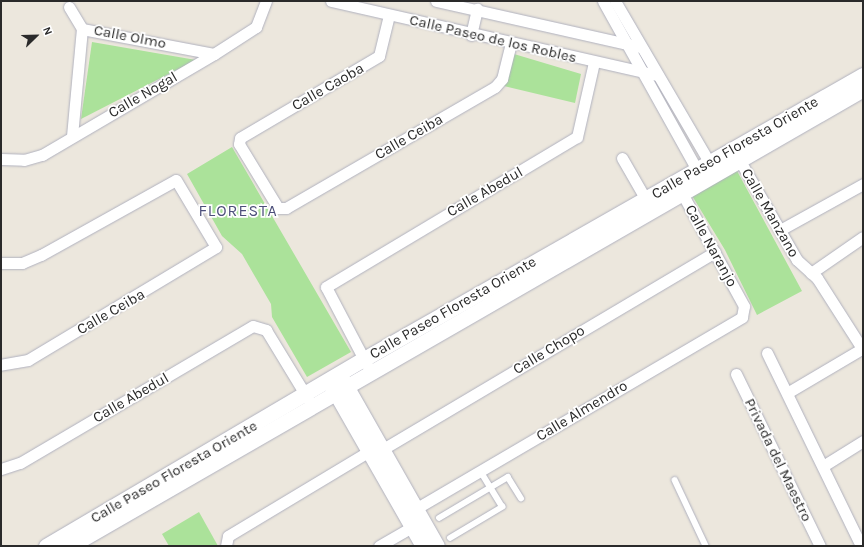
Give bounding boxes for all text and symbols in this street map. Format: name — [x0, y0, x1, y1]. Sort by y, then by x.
street label: Calle Paseo de los Robles — [408, 11, 578, 67]
north arrow — [16, 16, 56, 56]
street label: Calle Olmo — [92, 21, 168, 53]
text: N — [40, 25, 55, 37]
street label: Calle Caoba — [289, 59, 367, 115]
street label: Calle Nogal — [105, 68, 181, 122]
street label: Calle Paseo Floresta Oriente — [648, 93, 822, 203]
street label: Calle Ceiba — [372, 110, 446, 164]
street label: Calle Abedul — [444, 163, 526, 221]
street label: Calle Manzano — [737, 165, 803, 261]
district label: FLORESTA — [198, 201, 278, 221]
street label: Calle Naranjo — [681, 202, 741, 290]
street label: Calle Paseo Floresta Oriente — [366, 253, 540, 363]
street label: Calle Ceiba — [74, 285, 148, 339]
street label: Calle Chopo — [510, 322, 588, 378]
street label: Calle Abedul — [90, 369, 172, 427]
street label: Calle Almendro — [533, 377, 631, 445]
street label: Privada del Maestro — [740, 395, 816, 525]
street label: Calle Paseo Floresta Oriente — [87, 417, 261, 527]

